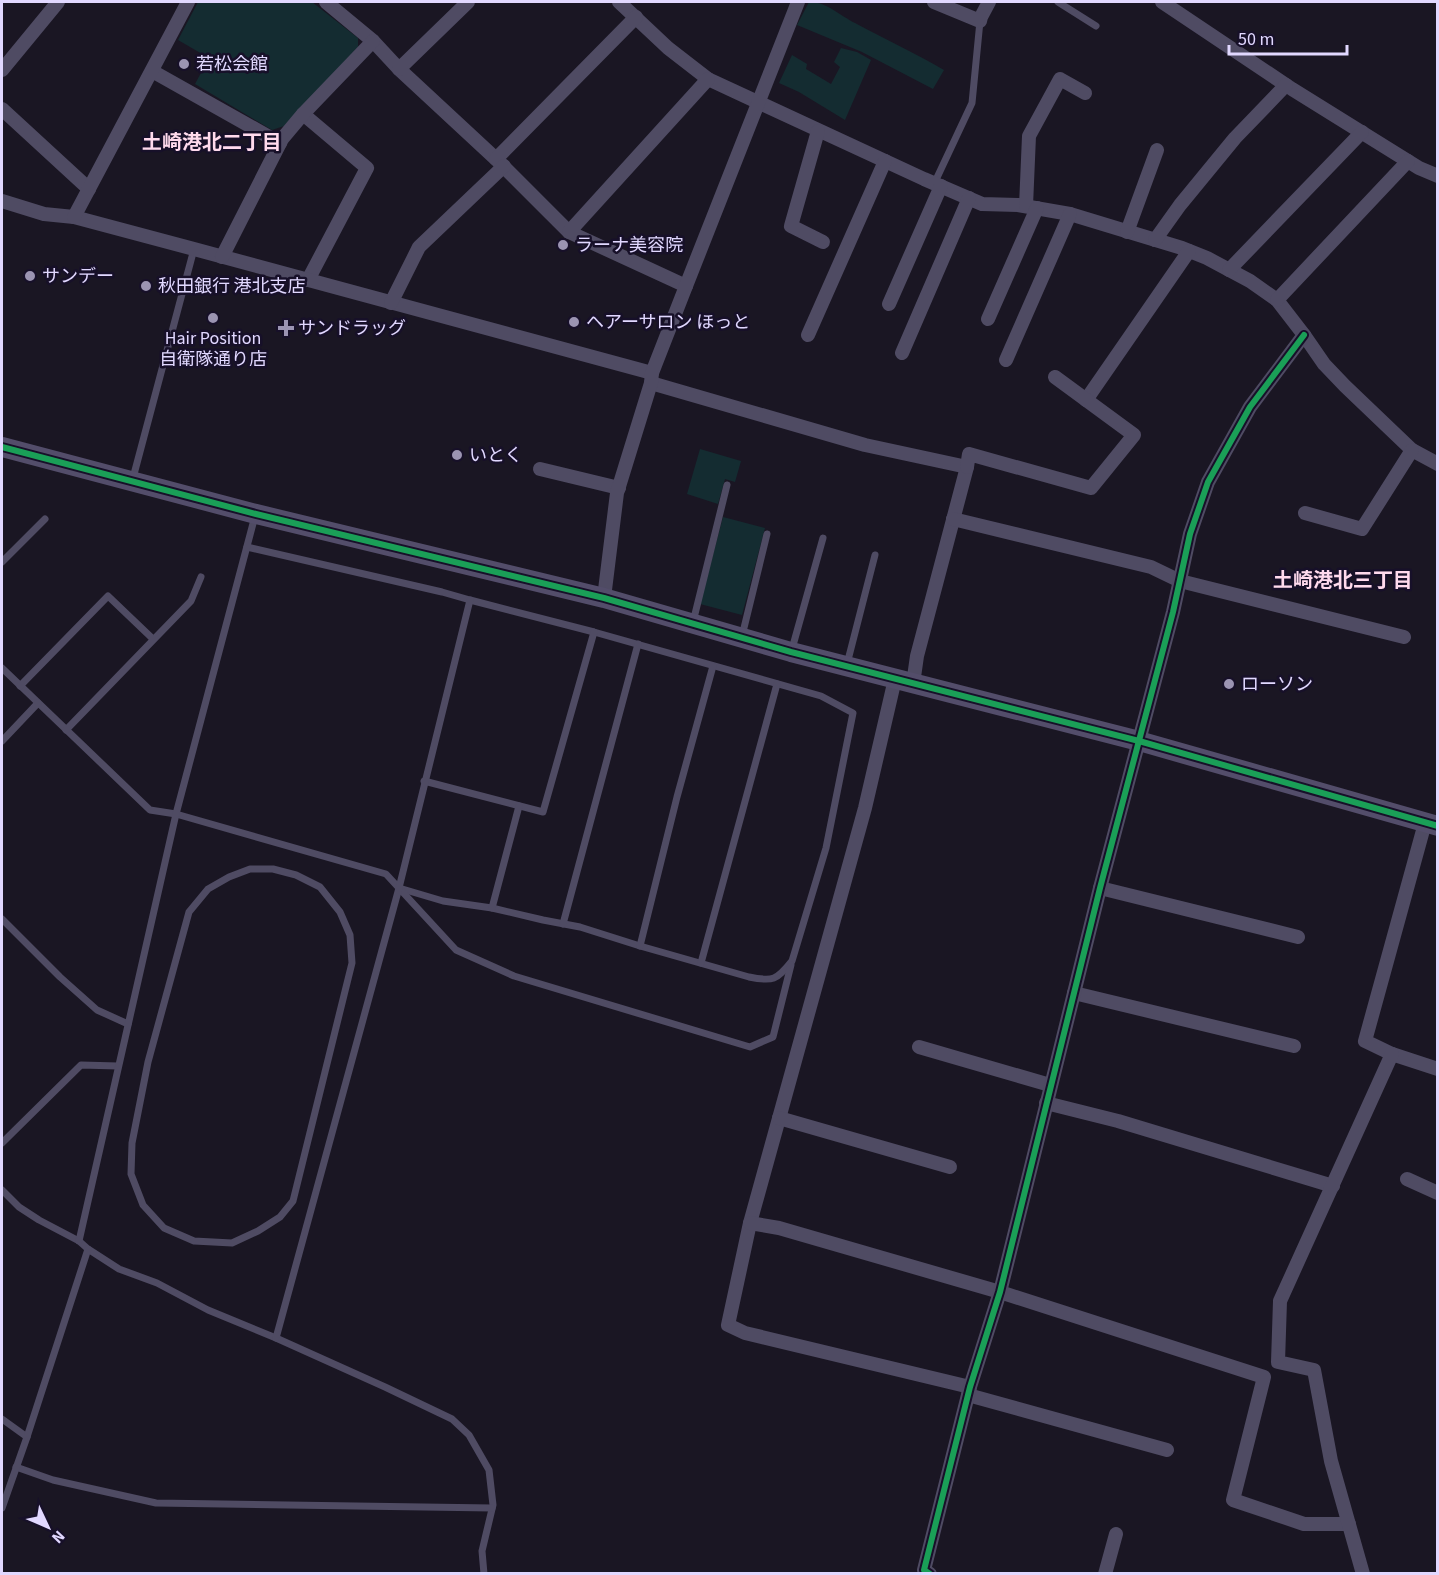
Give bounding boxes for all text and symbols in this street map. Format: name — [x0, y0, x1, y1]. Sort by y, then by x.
scale bar — [1229, 18, 1348, 56]
text: 50 m — [1238, 27, 1274, 52]
place label: 若松会館 — [196, 52, 268, 77]
marker: 若松会館 — [177, 57, 191, 71]
district label: 土崎港北二丁目 — [142, 129, 282, 157]
place label: ラーナ美容院 — [575, 233, 683, 258]
marker: ラーナ美容院 — [556, 238, 570, 252]
place label: サンデー — [42, 264, 114, 289]
marker: サンデー — [23, 269, 37, 283]
place label: 秋田銀行 港北支店 — [158, 274, 306, 299]
marker: 秋田銀行 港北支店 — [139, 279, 153, 293]
place label: ヘアーサロン ほっと — [586, 310, 750, 335]
marker: Hair Position 自衛隊通り店 — [206, 311, 220, 325]
marker: ヘアーサロン ほっと — [567, 315, 581, 329]
place label: サンドラッグ — [298, 316, 406, 341]
marker: サンドラッグ — [279, 321, 293, 335]
place label: Hair Position 自衛隊通り店 — [159, 326, 267, 372]
place label: いとく — [469, 443, 522, 468]
marker: いとく — [450, 448, 464, 462]
district label: 土崎港北三丁目 — [1273, 567, 1413, 595]
place label: ローソン — [1241, 672, 1313, 697]
marker: ローソン — [1222, 677, 1236, 691]
north arrow — [18, 1497, 78, 1557]
text: N — [46, 1525, 70, 1548]

